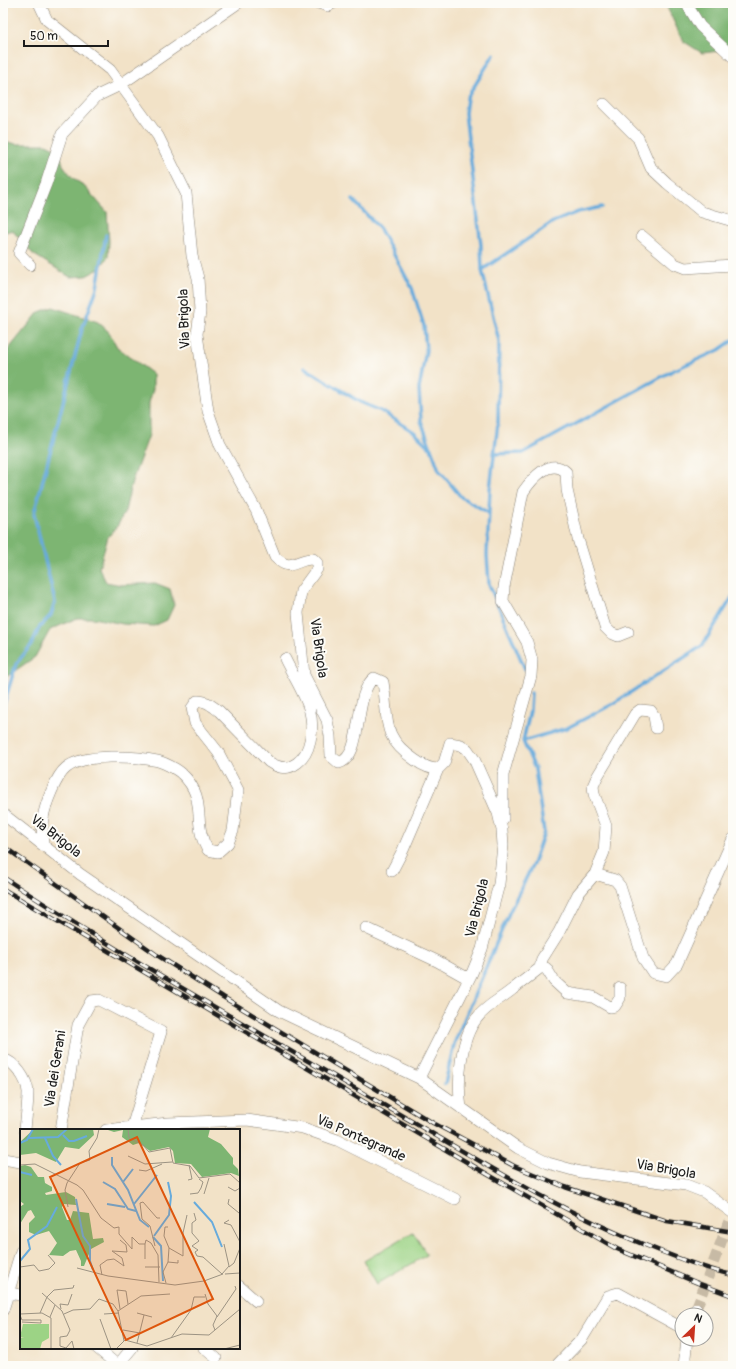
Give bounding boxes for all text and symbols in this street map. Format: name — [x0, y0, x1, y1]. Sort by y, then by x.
scale bar — [24, 22, 108, 48]
text: 50 m — [30, 29, 58, 44]
street label: Via Brigola — [174, 289, 194, 349]
street label: Via Brigola — [306, 617, 332, 679]
street label: Via Brigola — [27, 811, 85, 861]
street label: Via Brigola — [461, 877, 493, 939]
street label: Via dei Gerani — [41, 1029, 70, 1109]
street label: Via Pontegrande — [314, 1111, 408, 1165]
inset map — [20, 1129, 240, 1349]
street label: Via Brigola — [635, 1155, 697, 1183]
north arrow — [674, 1307, 714, 1347]
text: N — [692, 1311, 705, 1326]

